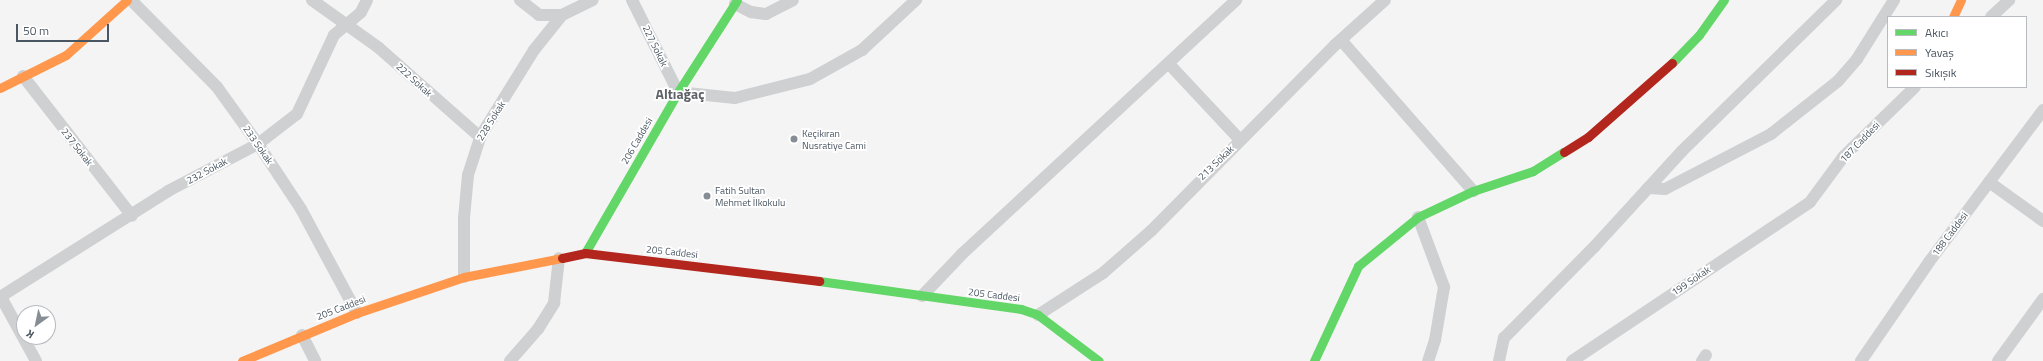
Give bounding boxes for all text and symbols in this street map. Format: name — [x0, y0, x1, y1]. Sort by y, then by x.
scale bar — [18, 16, 111, 42]
legend — [1887, 16, 2027, 88]
text: 50 m — [23, 21, 49, 40]
street label: 227 Sokak — [640, 23, 670, 69]
text: Akıcı — [1925, 23, 1948, 42]
text: Yavaş — [1925, 43, 1954, 62]
street label: 222 Sokak — [394, 61, 434, 99]
text: Sıkışık — [1925, 63, 1956, 82]
district label: Altıağaç — [656, 86, 704, 102]
street label: 228 Sokak — [474, 99, 508, 143]
street label: 206 Caddesi — [619, 116, 655, 166]
street label: 187 Caddesi — [1838, 119, 1882, 165]
street label: 233 Sokak — [240, 123, 276, 167]
street label: 237 Sokak — [59, 126, 95, 168]
place label: Keçikıran Nusratiye Cami — [802, 127, 866, 150]
marker: Keçikıran Nusratiye Cami — [789, 134, 799, 144]
street label: 213 Sokak — [1196, 143, 1236, 183]
street label: 232 Sokak — [185, 155, 229, 187]
place label: Fatih Sultan Mehmet İlkokulu — [715, 184, 785, 208]
marker: Fatih Sultan Mehmet İlkokulu — [702, 191, 712, 201]
street label: 188 Caddesi — [1930, 210, 1970, 258]
street label: 205 Caddesi — [646, 243, 698, 261]
street label: 199 Sokak — [1669, 264, 1713, 298]
street label: 205 Caddesi — [968, 286, 1020, 304]
street label: 205 Caddesi — [315, 293, 367, 323]
north arrow — [16, 305, 56, 345]
text: K — [23, 326, 37, 343]

